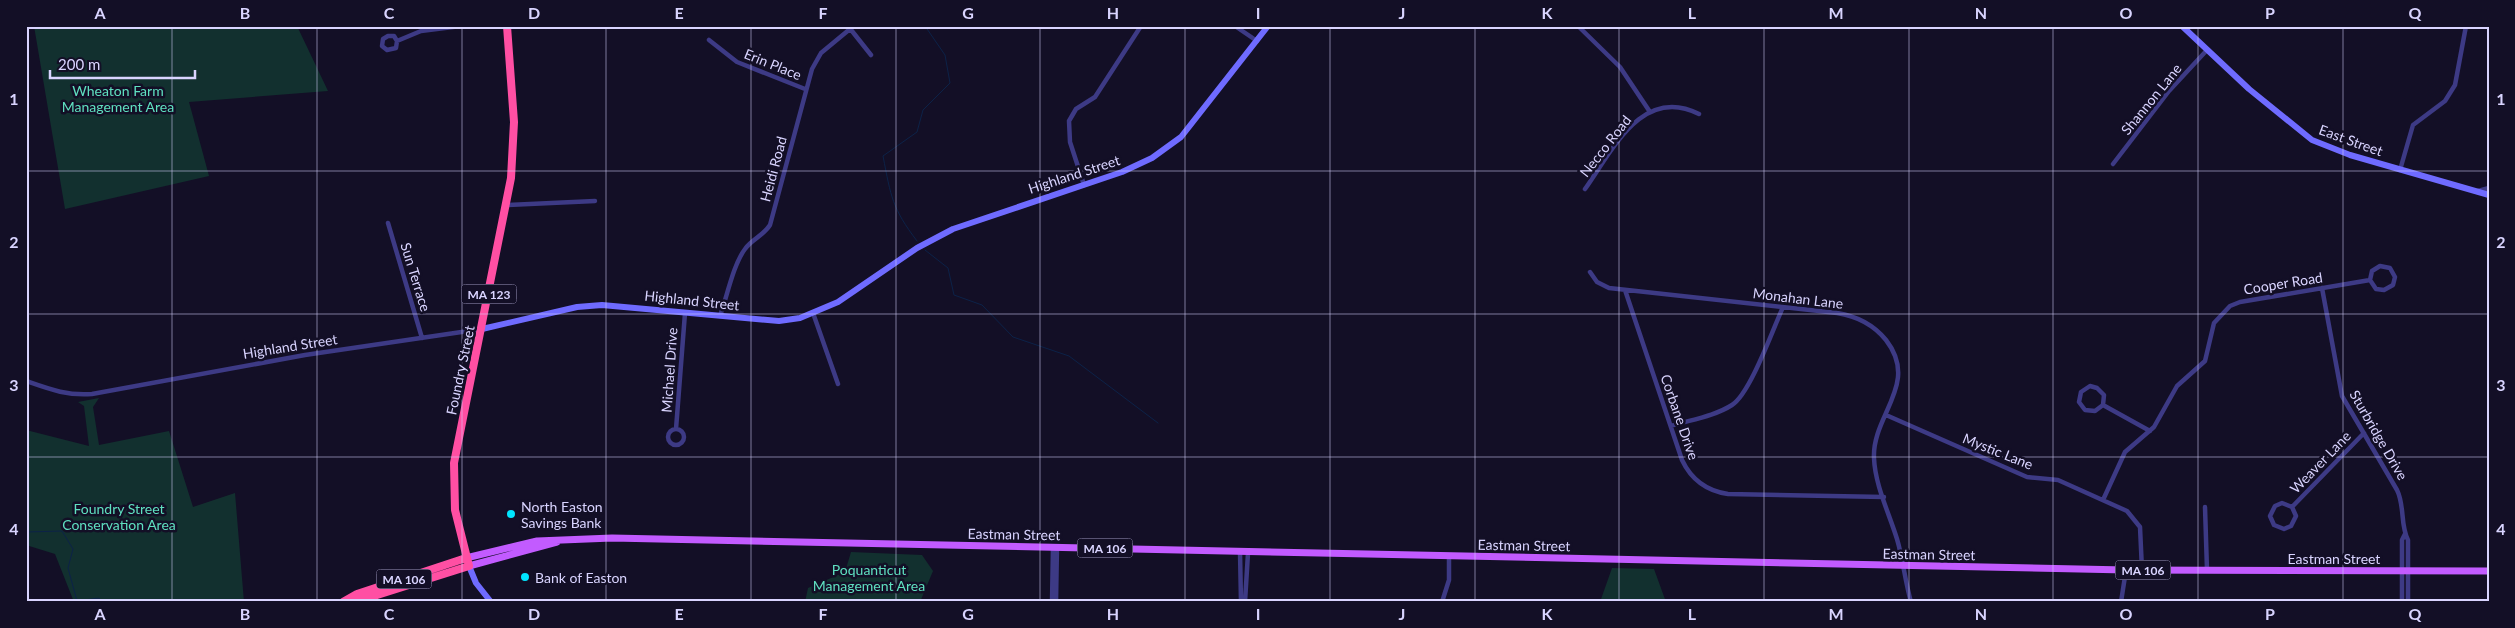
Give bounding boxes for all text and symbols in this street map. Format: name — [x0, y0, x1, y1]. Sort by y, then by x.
text: A — [93, 3, 106, 22]
text: B — [240, 3, 250, 22]
text: C — [384, 3, 395, 22]
text: D — [528, 3, 540, 22]
text: E — [674, 3, 684, 22]
text: F — [818, 3, 828, 22]
text: G — [962, 3, 974, 22]
text: H — [1107, 3, 1119, 22]
text: I — [1256, 3, 1260, 22]
text: J — [1399, 3, 1405, 22]
text: K — [1542, 3, 1554, 22]
text: L — [1688, 3, 1697, 22]
text: M — [1828, 3, 1844, 22]
text: N — [1975, 3, 1987, 22]
text: O — [2120, 3, 2133, 22]
text: P — [2265, 3, 2275, 22]
text: Q — [2409, 3, 2422, 22]
street label: Erin Place — [742, 45, 804, 83]
scale bar — [50, 48, 195, 80]
text: 200 m — [58, 55, 100, 73]
street label: Shannon Lane — [2117, 60, 2185, 138]
park label: Wheaton Farm Management Area — [62, 82, 174, 115]
text: 1 — [9, 89, 19, 108]
text: 1 — [2496, 89, 2506, 108]
street label: Necco Road — [1576, 112, 1634, 180]
street label: East Street — [2317, 121, 2385, 159]
street label: Heidi Road — [756, 134, 790, 204]
street label: Highland Street — [1026, 151, 1122, 197]
text: 2 — [9, 232, 19, 251]
text: 2 — [2496, 232, 2506, 251]
street label: Sun Terrace — [397, 240, 435, 314]
street label: Cooper Road — [2242, 268, 2324, 298]
road number: MA 123 — [462, 284, 516, 304]
street label: Monahan Lane — [1752, 284, 1844, 312]
street label: Highland Street — [644, 287, 740, 313]
street label: Foundry Street — [442, 324, 478, 416]
street label: Michael Drive — [658, 327, 680, 413]
street label: Highland Street — [242, 330, 338, 362]
street label: Corbane Drive — [1657, 372, 1703, 462]
text: 3 — [9, 375, 19, 394]
text: 3 — [2496, 375, 2506, 394]
street label: Sturbridge Drive — [2346, 387, 2412, 483]
street label: Weaver Lane — [2286, 427, 2354, 497]
street label: Mystic Lane — [1960, 429, 2036, 473]
place label: North Easton Savings Bank — [521, 498, 603, 531]
park label: Foundry Street Conservation Area — [62, 500, 176, 533]
marker: North Easton Savings Bank — [505, 508, 517, 520]
text: 4 — [9, 519, 19, 538]
text: 4 — [2496, 519, 2506, 538]
street label: Eastman Street — [967, 525, 1061, 543]
street label: Eastman Street — [1477, 536, 1571, 554]
road number: MA 106 — [1078, 538, 1132, 558]
street label: Eastman Street — [1882, 545, 1976, 563]
street label: Eastman Street — [2288, 550, 2380, 567]
road number: MA 106 — [2116, 560, 2170, 580]
park label: Poquanticut Management Area — [813, 561, 925, 594]
place label: Bank of Easton — [535, 569, 627, 586]
road number: MA 106 — [376, 570, 432, 588]
marker: Bank of Easton — [519, 571, 531, 583]
text: A — [93, 604, 106, 623]
text: B — [240, 604, 250, 623]
text: C — [384, 604, 395, 623]
text: D — [528, 604, 540, 623]
text: E — [674, 604, 684, 623]
text: F — [818, 604, 828, 623]
text: G — [962, 604, 974, 623]
text: H — [1107, 604, 1119, 623]
text: I — [1256, 604, 1260, 623]
text: J — [1399, 604, 1405, 623]
text: K — [1542, 604, 1554, 623]
text: L — [1688, 604, 1697, 623]
text: M — [1828, 604, 1844, 623]
text: N — [1975, 604, 1987, 623]
text: O — [2120, 604, 2133, 623]
text: P — [2265, 604, 2275, 623]
text: Q — [2409, 604, 2422, 623]

